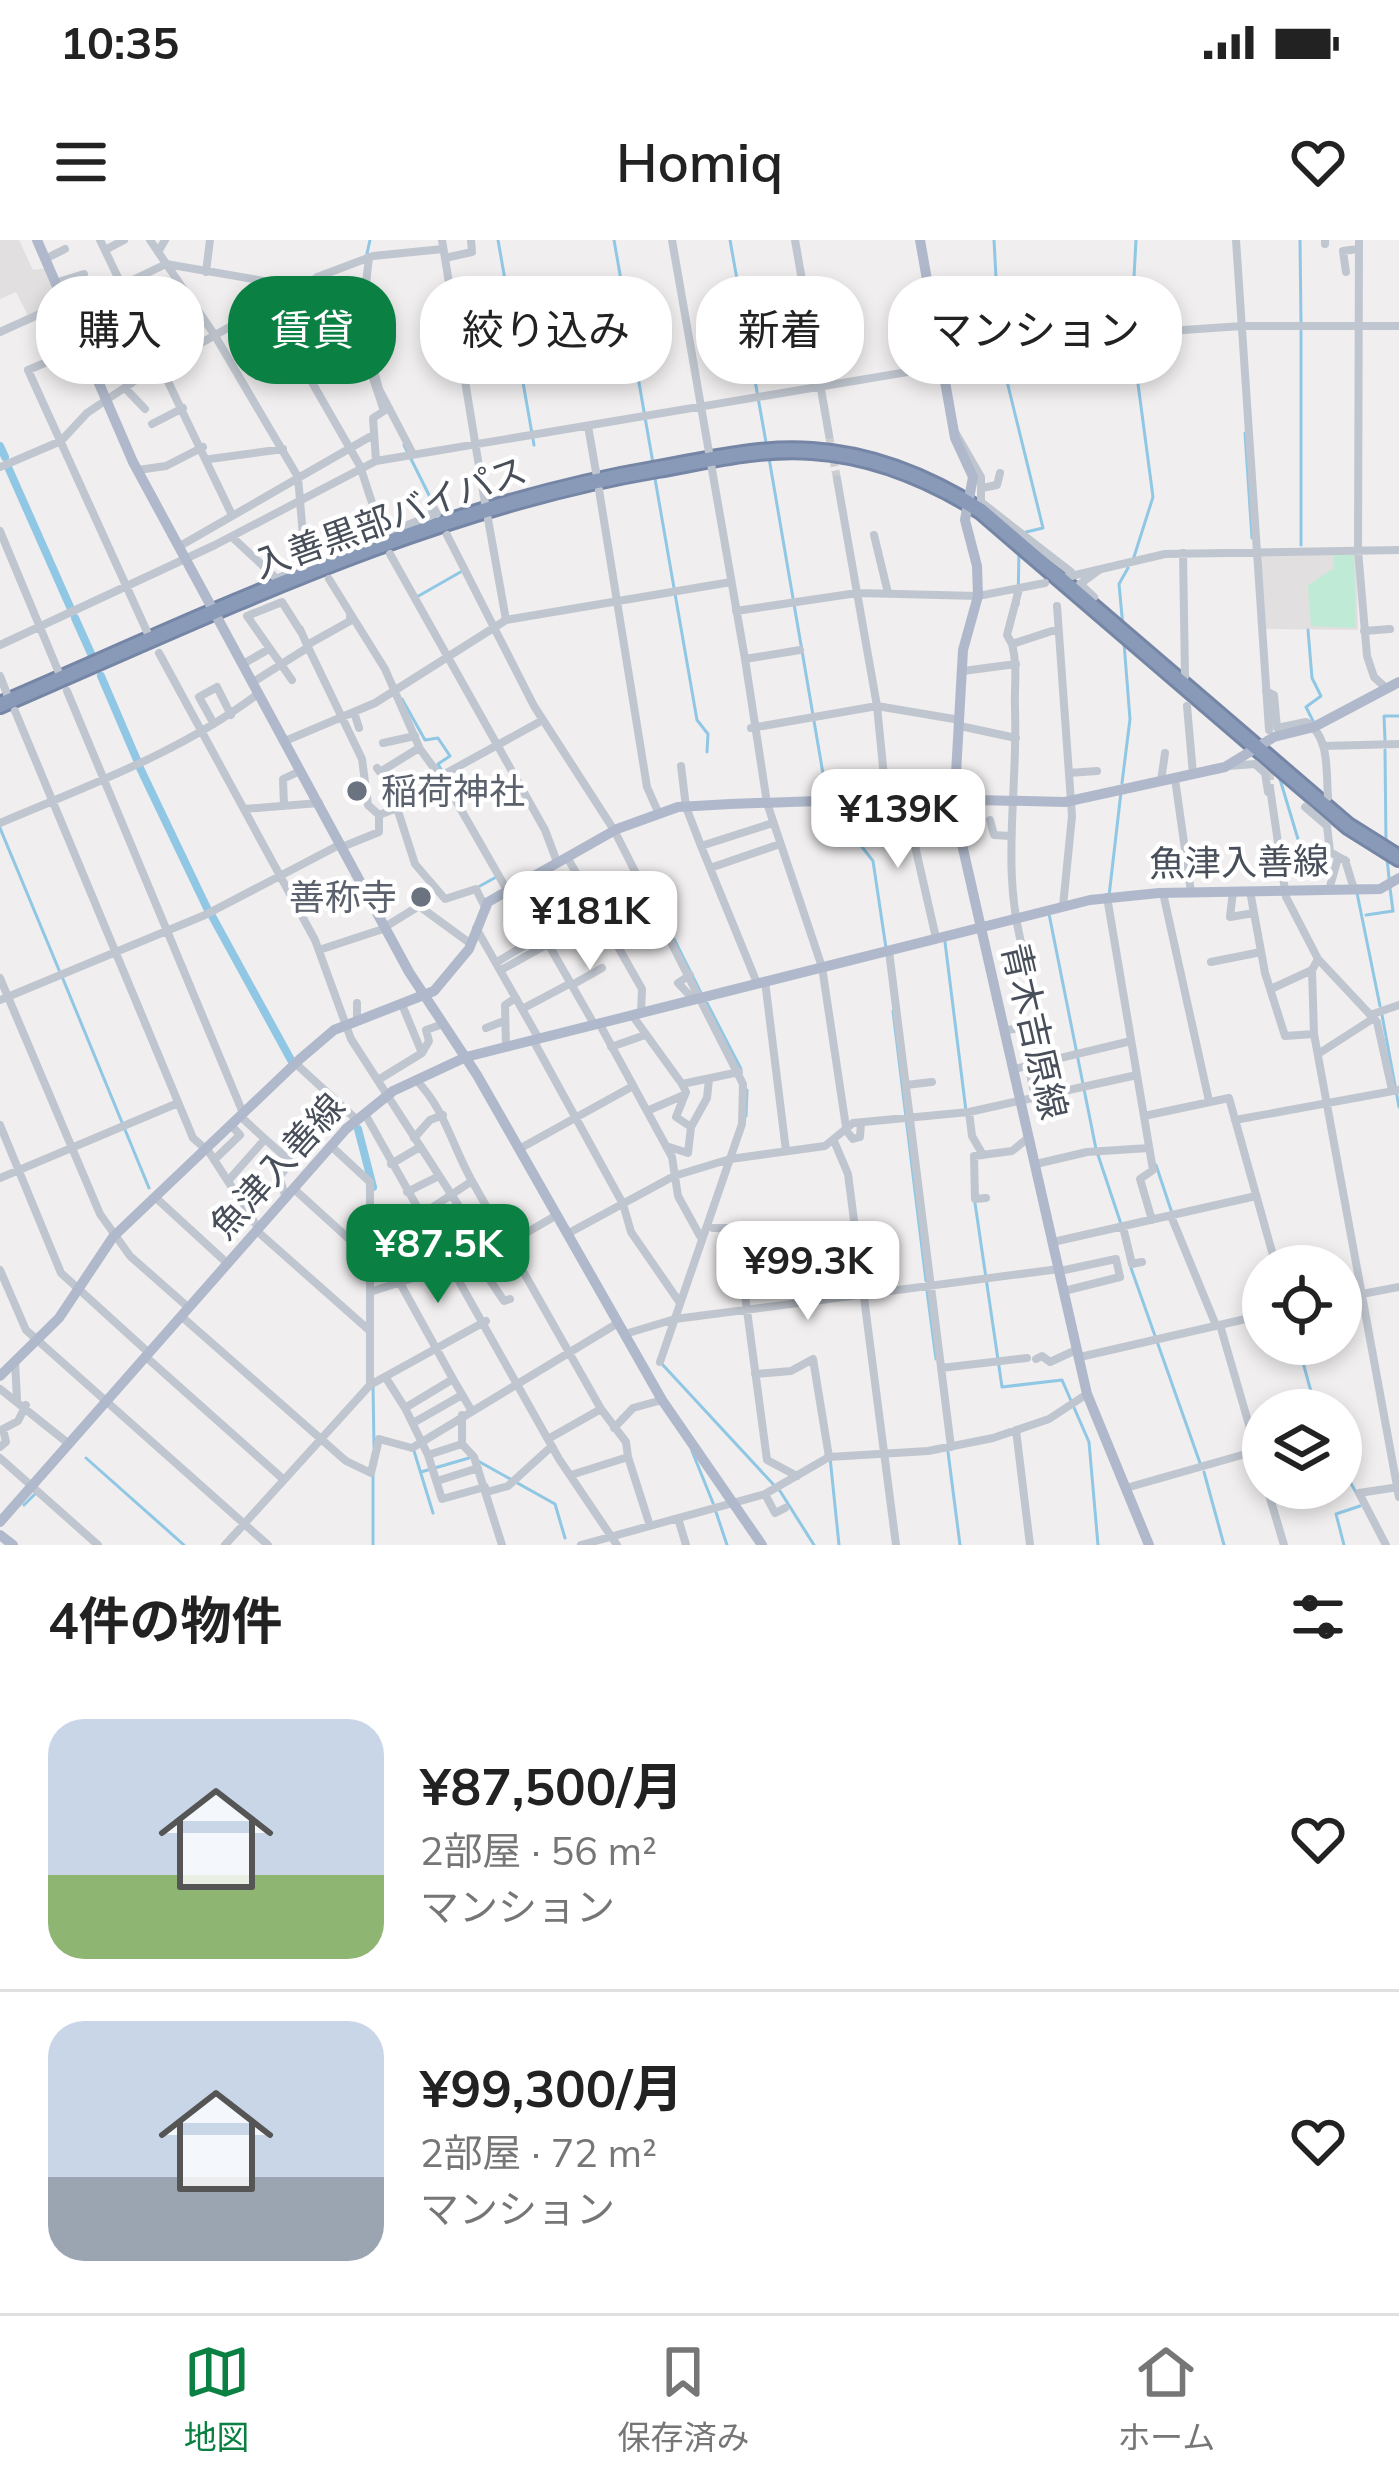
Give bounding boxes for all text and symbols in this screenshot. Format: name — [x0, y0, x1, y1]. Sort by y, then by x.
text: 10:35 — [60, 14, 179, 70]
text: Homiq — [616, 128, 783, 196]
icon: menu — [48, 129, 114, 195]
icon: heart — [1285, 129, 1351, 195]
chip: 購入 — [36, 276, 204, 384]
chip: 賃貸 — [228, 276, 396, 384]
chip: 絞り込み — [420, 276, 672, 384]
chip: 新着 — [696, 276, 864, 384]
chip: マンション — [888, 276, 1182, 384]
street label: 入善黒部バイパス — [247, 446, 533, 587]
place label: 稲荷神社 — [381, 768, 525, 813]
pin: ¥139K — [814, 769, 982, 871]
marker: 稲荷神社 — [344, 778, 370, 804]
text: ¥139K — [838, 783, 958, 832]
street label: 魚津入善線 — [1149, 837, 1329, 886]
pin: ¥181K — [506, 871, 674, 973]
place label: 善称寺 — [289, 874, 397, 919]
marker: 善称寺 — [408, 884, 434, 910]
text: ¥181K — [530, 885, 650, 934]
street label: 青木吉原線 — [993, 938, 1078, 1124]
street label: 魚津入善線 — [200, 1084, 354, 1248]
pin: ¥87.5K — [340, 1204, 536, 1306]
text: ¥87.5K — [373, 1218, 503, 1267]
pin: ¥99.3K — [710, 1221, 906, 1323]
text: ¥99.3K — [743, 1235, 873, 1284]
map controls — [1242, 1245, 1362, 1509]
button: locate — [1242, 1245, 1362, 1365]
button: layers — [1242, 1389, 1362, 1509]
icon: filters — [1285, 1584, 1351, 1650]
text: 4件の物件 — [48, 1588, 283, 1652]
text: ¥87,500/月 — [420, 1754, 683, 1818]
icon: home — [144, 1767, 288, 1911]
icon: heart — [1285, 1806, 1351, 1872]
text: 2部屋 · 56 m² — [420, 1826, 657, 1875]
text: マンション — [420, 1882, 615, 1931]
text: ¥99,300/月 — [420, 2056, 683, 2120]
icon: home — [144, 2069, 288, 2213]
icon: heart — [1285, 2108, 1351, 2174]
text: 2部屋 · 72 m² — [420, 2128, 657, 2177]
text: マンション — [420, 2184, 615, 2233]
tab: 地図 — [184, 2339, 250, 2459]
tab: 保存済み — [617, 2339, 749, 2459]
tab: ホーム — [1117, 2339, 1215, 2459]

